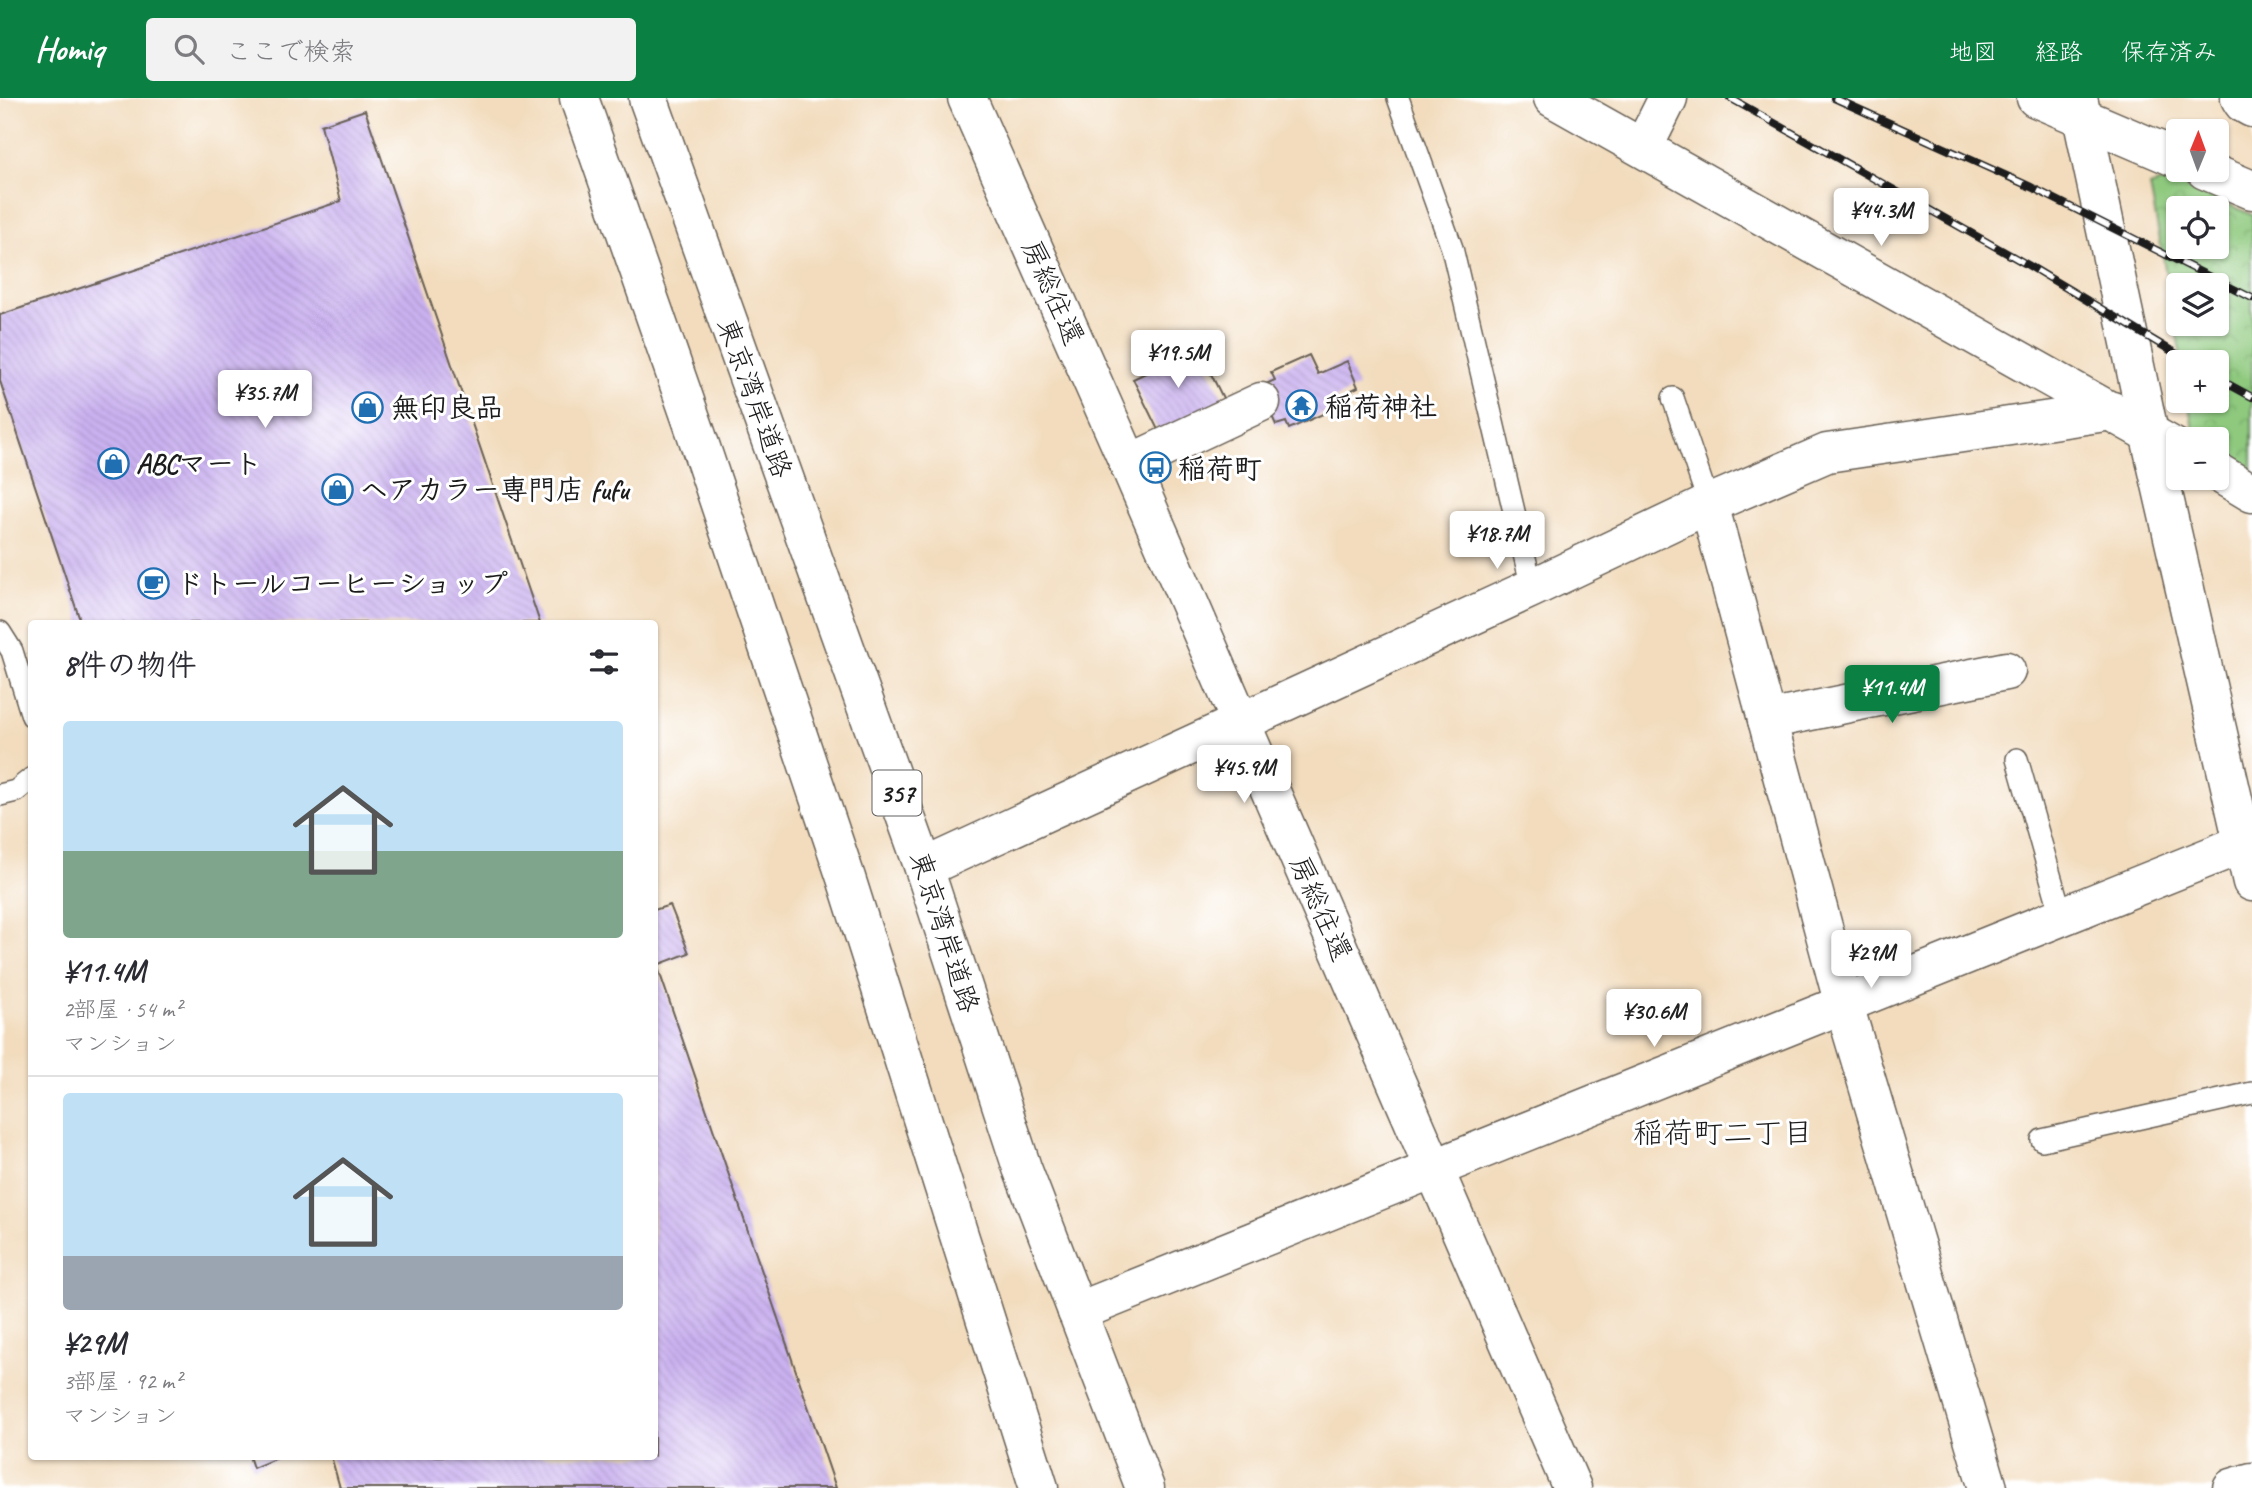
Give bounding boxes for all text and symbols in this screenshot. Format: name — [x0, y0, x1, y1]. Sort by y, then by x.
search box — [146, 18, 636, 81]
text: Homiq — [35, 28, 104, 70]
icon: search — [170, 30, 208, 68]
text: ここで検索 — [226, 35, 356, 68]
text: 地図 — [1949, 37, 1997, 67]
text: 経路 — [2035, 37, 2083, 67]
text: 保存済み — [2121, 37, 2217, 67]
north arrow — [2166, 119, 2230, 182]
map controls — [2166, 119, 2229, 490]
pin: ¥44.3M — [1824, 188, 1938, 248]
text: ¥44.3M — [1850, 196, 1912, 225]
button: locate — [2166, 196, 2229, 259]
street label: 房総往還 — [1014, 234, 1092, 350]
button: layers — [2166, 273, 2229, 336]
street label: 東京湾岸道路 — [710, 313, 800, 483]
pin: ¥19.5M — [1121, 330, 1235, 390]
text: ¥19.5M — [1147, 338, 1209, 367]
button: + — [2166, 350, 2229, 413]
pin: ¥35.7M — [208, 370, 322, 430]
text: ¥35.7M — [234, 378, 296, 407]
temple icon: 稲荷神社 — [1285, 389, 1319, 423]
place label: 稲荷神社 — [1325, 389, 1437, 424]
shop icon: 無印良品 — [351, 390, 385, 424]
place label: 無印良品 — [391, 390, 503, 425]
button: − — [2166, 427, 2229, 490]
shop icon: ABCマート — [96, 446, 130, 480]
place label: ABCマート — [136, 446, 262, 481]
bus stop icon: 稲荷町 — [1138, 451, 1172, 485]
place label: 稲荷町 — [1178, 451, 1262, 486]
shop icon: ヘアカラー専門店 fufu — [320, 472, 354, 506]
place label: ヘアカラー専門店 fufu — [360, 472, 631, 507]
pin: ¥18.7M — [1440, 512, 1554, 571]
text: ¥18.7M — [1466, 519, 1528, 548]
cafe icon: ドトールコーヒーショップ — [136, 566, 170, 600]
place label: ドトールコーヒーショップ — [176, 566, 508, 601]
icon: filters — [585, 643, 623, 681]
text: 8件の物件 — [63, 646, 197, 684]
pin: ¥11.4M — [1835, 666, 1949, 725]
text: ¥11.4M — [1861, 673, 1923, 702]
pin: ¥45.9M — [1187, 746, 1301, 805]
text: ¥45.9M — [1213, 753, 1275, 782]
icon: home — [280, 767, 406, 893]
road number: 357 — [872, 771, 922, 816]
street label: 東京湾岸道路 — [902, 847, 988, 1017]
street label: 房総往還 — [1282, 850, 1360, 966]
pin: ¥29M — [1830, 930, 1912, 990]
text: ¥29M — [1847, 938, 1895, 967]
text: ¥11.4M — [63, 952, 145, 990]
pin: ¥30.6M — [1597, 990, 1711, 1049]
text: 2部屋 · 54 m² — [63, 995, 181, 1024]
text: ¥30.6M — [1622, 997, 1686, 1026]
text: マンション — [63, 1029, 177, 1058]
district label: 稲荷町二丁目 — [1633, 1114, 1813, 1152]
icon: home — [280, 1139, 406, 1265]
text: ¥29M — [63, 1324, 125, 1362]
text: 3部屋 · 92 m² — [63, 1367, 181, 1396]
text: マンション — [63, 1401, 177, 1430]

